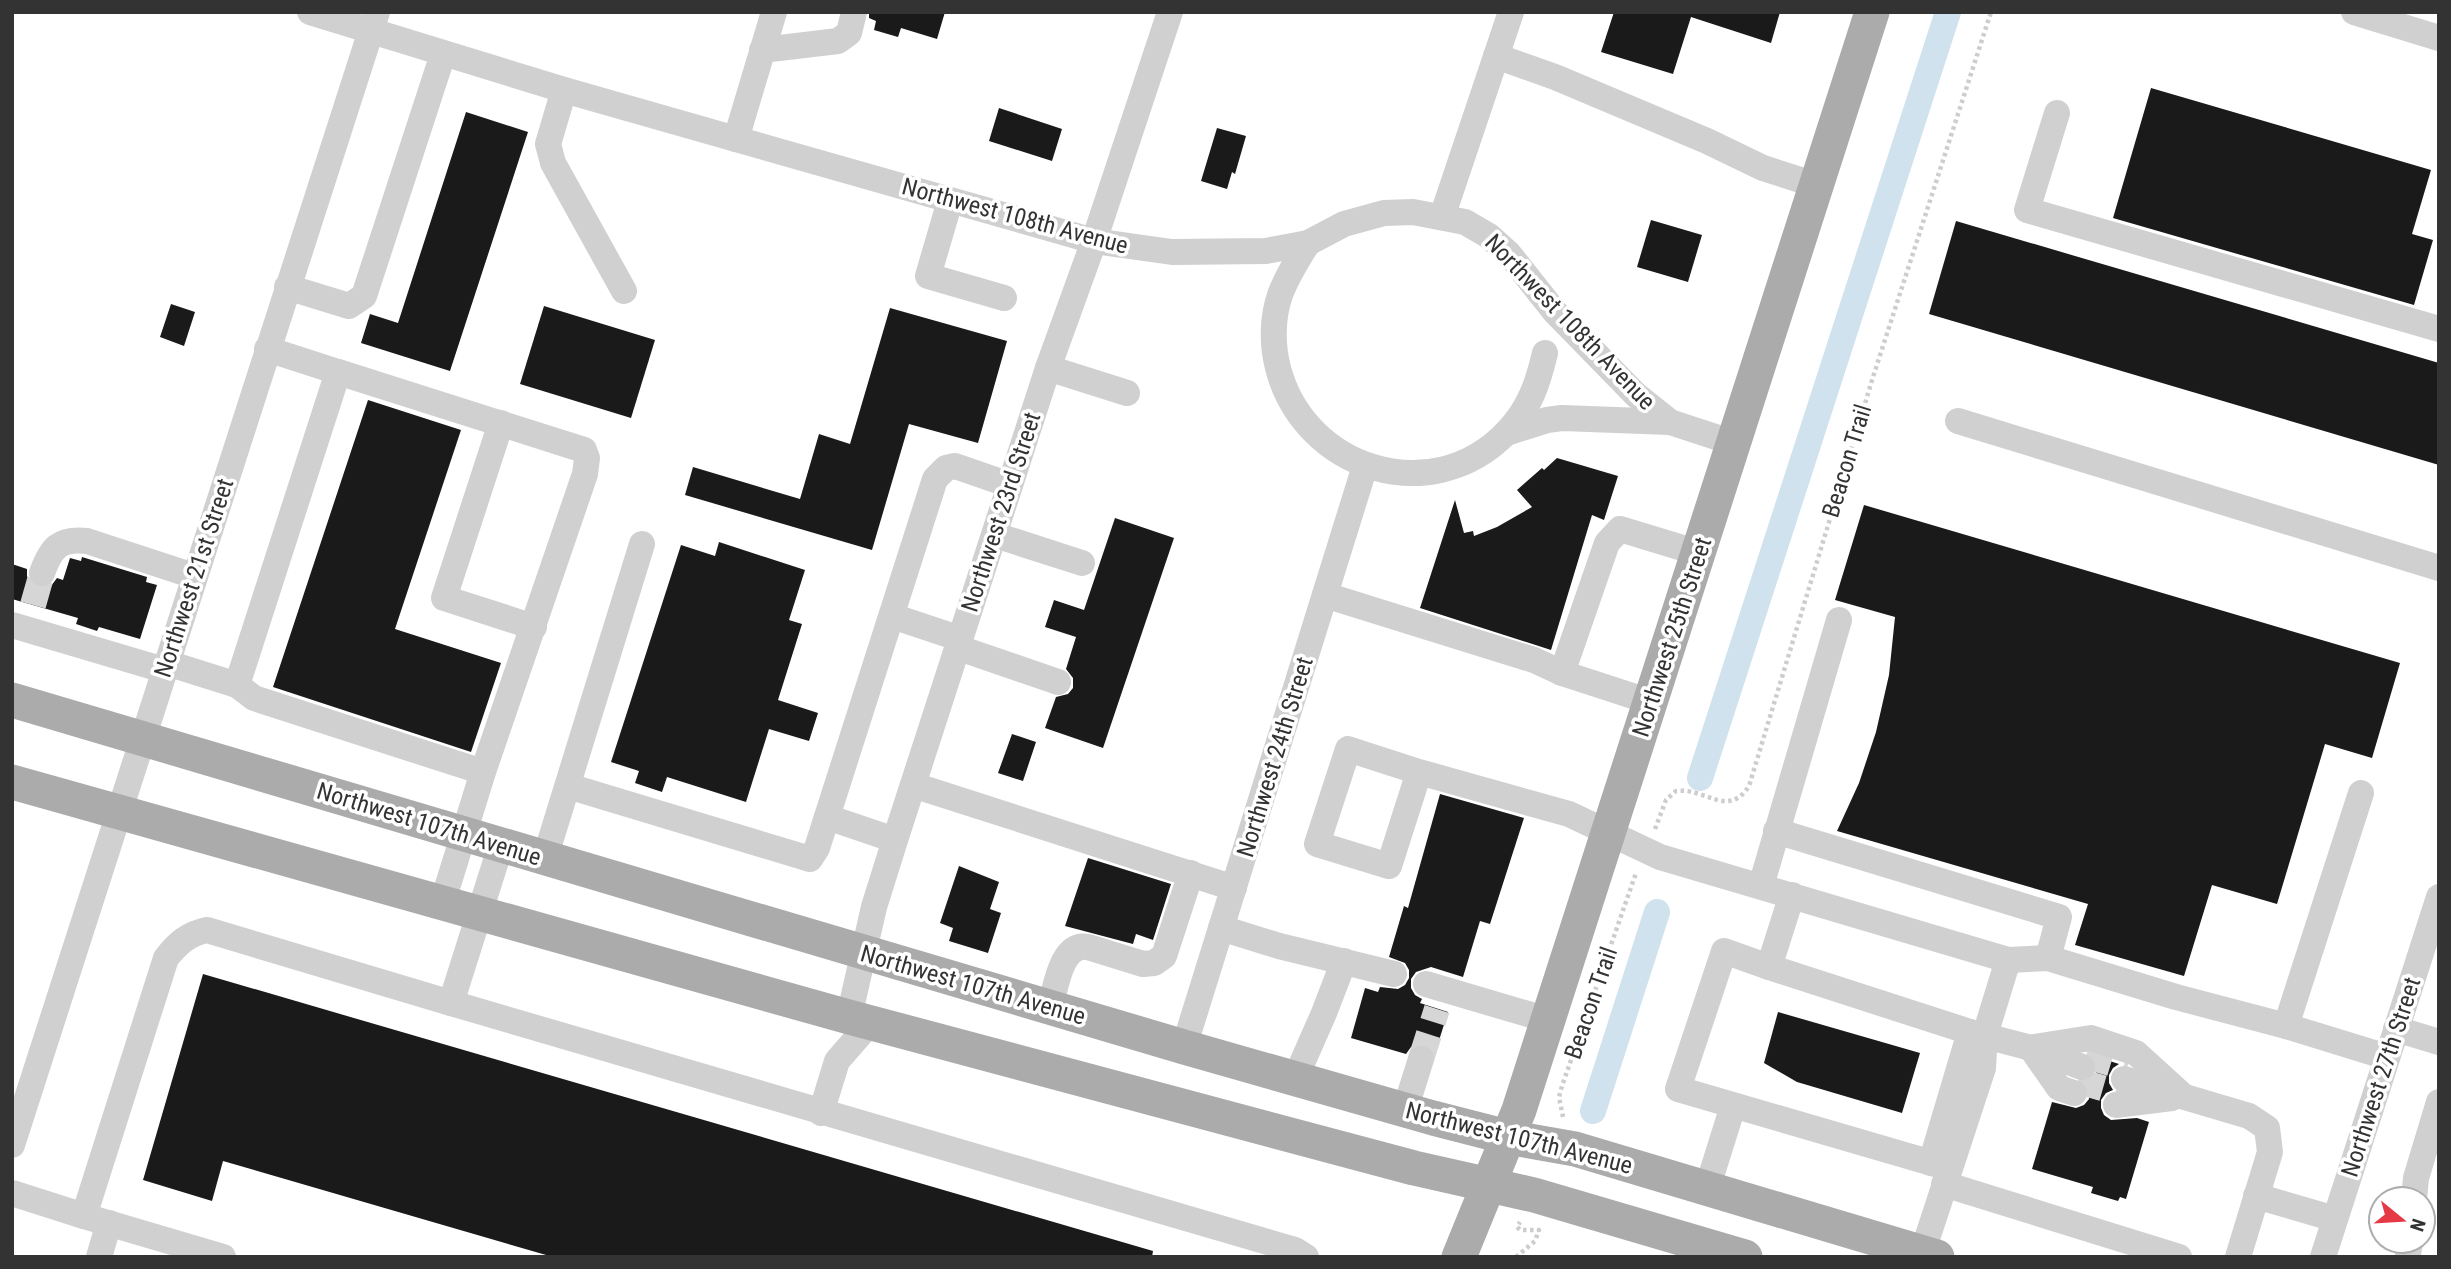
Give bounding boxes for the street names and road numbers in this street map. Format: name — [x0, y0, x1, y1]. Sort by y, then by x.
street label: Northwest 108th Avenue — [899, 172, 1131, 260]
street label: Northwest 108th Avenue — [1479, 229, 1661, 415]
street label: Beacon Trail — [1817, 401, 1877, 521]
street label: Northwest 23rd Street — [955, 409, 1047, 615]
street label: Northwest 21st Street — [149, 475, 239, 681]
street label: Northwest 25th Street — [1627, 534, 1717, 740]
street label: Northwest 24th Street — [1231, 653, 1319, 861]
street label: Northwest 107th Avenue — [314, 777, 544, 871]
street label: Northwest 107th Avenue — [857, 939, 1089, 1031]
street label: Beacon Trail — [1559, 943, 1623, 1063]
street label: Northwest 27th Street — [2336, 974, 2426, 1180]
street label: Northwest 107th Avenue — [1403, 1096, 1635, 1180]

